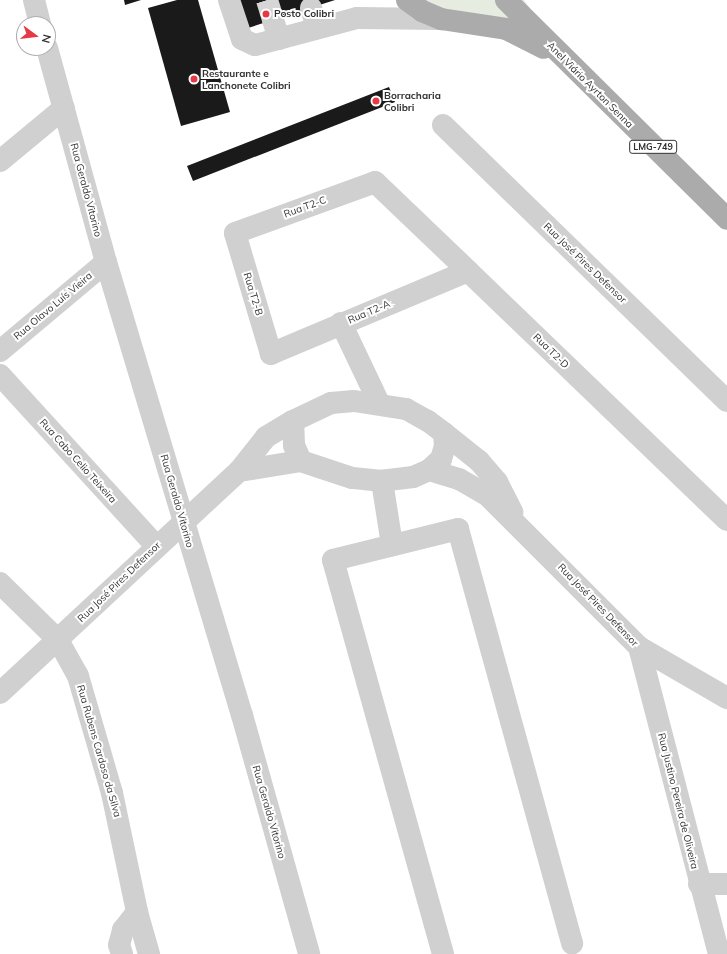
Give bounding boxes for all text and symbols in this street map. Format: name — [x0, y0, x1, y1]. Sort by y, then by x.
place label: Posto Colibri — [274, 8, 334, 20]
marker: Posto Colibri — [261, 9, 271, 19]
north arrow — [16, 16, 56, 56]
text: N — [39, 33, 54, 45]
street label: Anel Viário Ayrton Senna — [545, 40, 635, 130]
place label: Restaurante e Lanchonete Colibri — [202, 67, 291, 90]
marker: Restaurante e Lanchonete Colibri — [189, 74, 199, 84]
place label: Borracharia Colibri — [384, 89, 441, 112]
marker: Borracharia Colibri — [371, 96, 381, 106]
road number: LMG-749 — [629, 140, 677, 154]
street label: Rua Geraldo Vitorino — [68, 142, 104, 238]
street label: Rua T2-C — [282, 194, 328, 220]
street label: Rua José Pires Defensor — [541, 220, 629, 306]
street label: Rua Olavo Luís Vieira — [11, 270, 95, 342]
street label: Rua T2-B — [241, 271, 265, 317]
street label: Rua T2-A — [346, 298, 392, 326]
street label: Rua T2-D — [531, 331, 571, 371]
street label: Rua Cabo Celio Teixeira — [37, 416, 119, 506]
street label: Rua Geraldo Vitorino — [158, 453, 196, 549]
street label: Rua José Pires Defensor — [75, 539, 163, 625]
street label: Rua José Pires Defensor — [555, 561, 641, 649]
street label: Rua Rubens Cardoso da Silva — [74, 684, 124, 818]
street label: Rua Justino Pereira de Oliveira — [655, 732, 701, 870]
street label: Rua Geraldo Vitorino — [250, 764, 288, 860]

